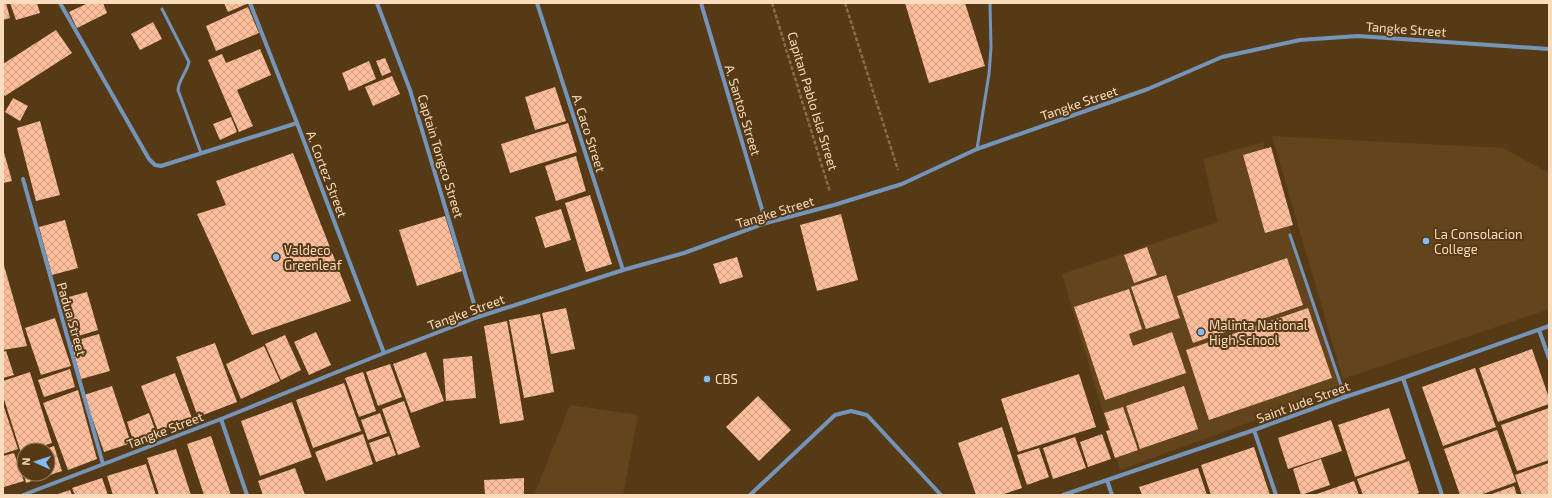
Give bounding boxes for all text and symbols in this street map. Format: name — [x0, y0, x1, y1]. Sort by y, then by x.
street label: Tangke Street — [1365, 18, 1447, 40]
street label: Capitan Pablo Isla Street — [784, 30, 842, 172]
street label: A. Santos Street — [722, 63, 764, 157]
street label: Tangke Street — [1038, 82, 1120, 124]
street label: Captain Tongco Street — [415, 92, 467, 220]
street label: A. Caco Street — [569, 92, 609, 174]
street label: A. Cortez Street — [303, 128, 351, 220]
street label: Tangke Street — [734, 193, 816, 231]
place label: La Consolacion College — [1434, 226, 1523, 257]
marker: La Consolacion College — [1421, 236, 1431, 246]
place label: Valdeco Greenleaf — [284, 242, 343, 273]
marker: Valdeco Greenleaf — [271, 252, 281, 262]
street label: Padua Street — [54, 280, 90, 358]
street label: Tangke Street — [425, 291, 507, 333]
place label: Malinta National High School — [1209, 317, 1308, 348]
marker: Malinta National High School — [1196, 327, 1206, 337]
place label: CBS — [715, 371, 738, 387]
marker: CBS — [702, 374, 712, 384]
street label: Saint Jude Street — [1254, 378, 1352, 426]
street label: Tangke Street — [124, 408, 206, 452]
north arrow — [16, 442, 56, 482]
text: N — [19, 457, 32, 466]

